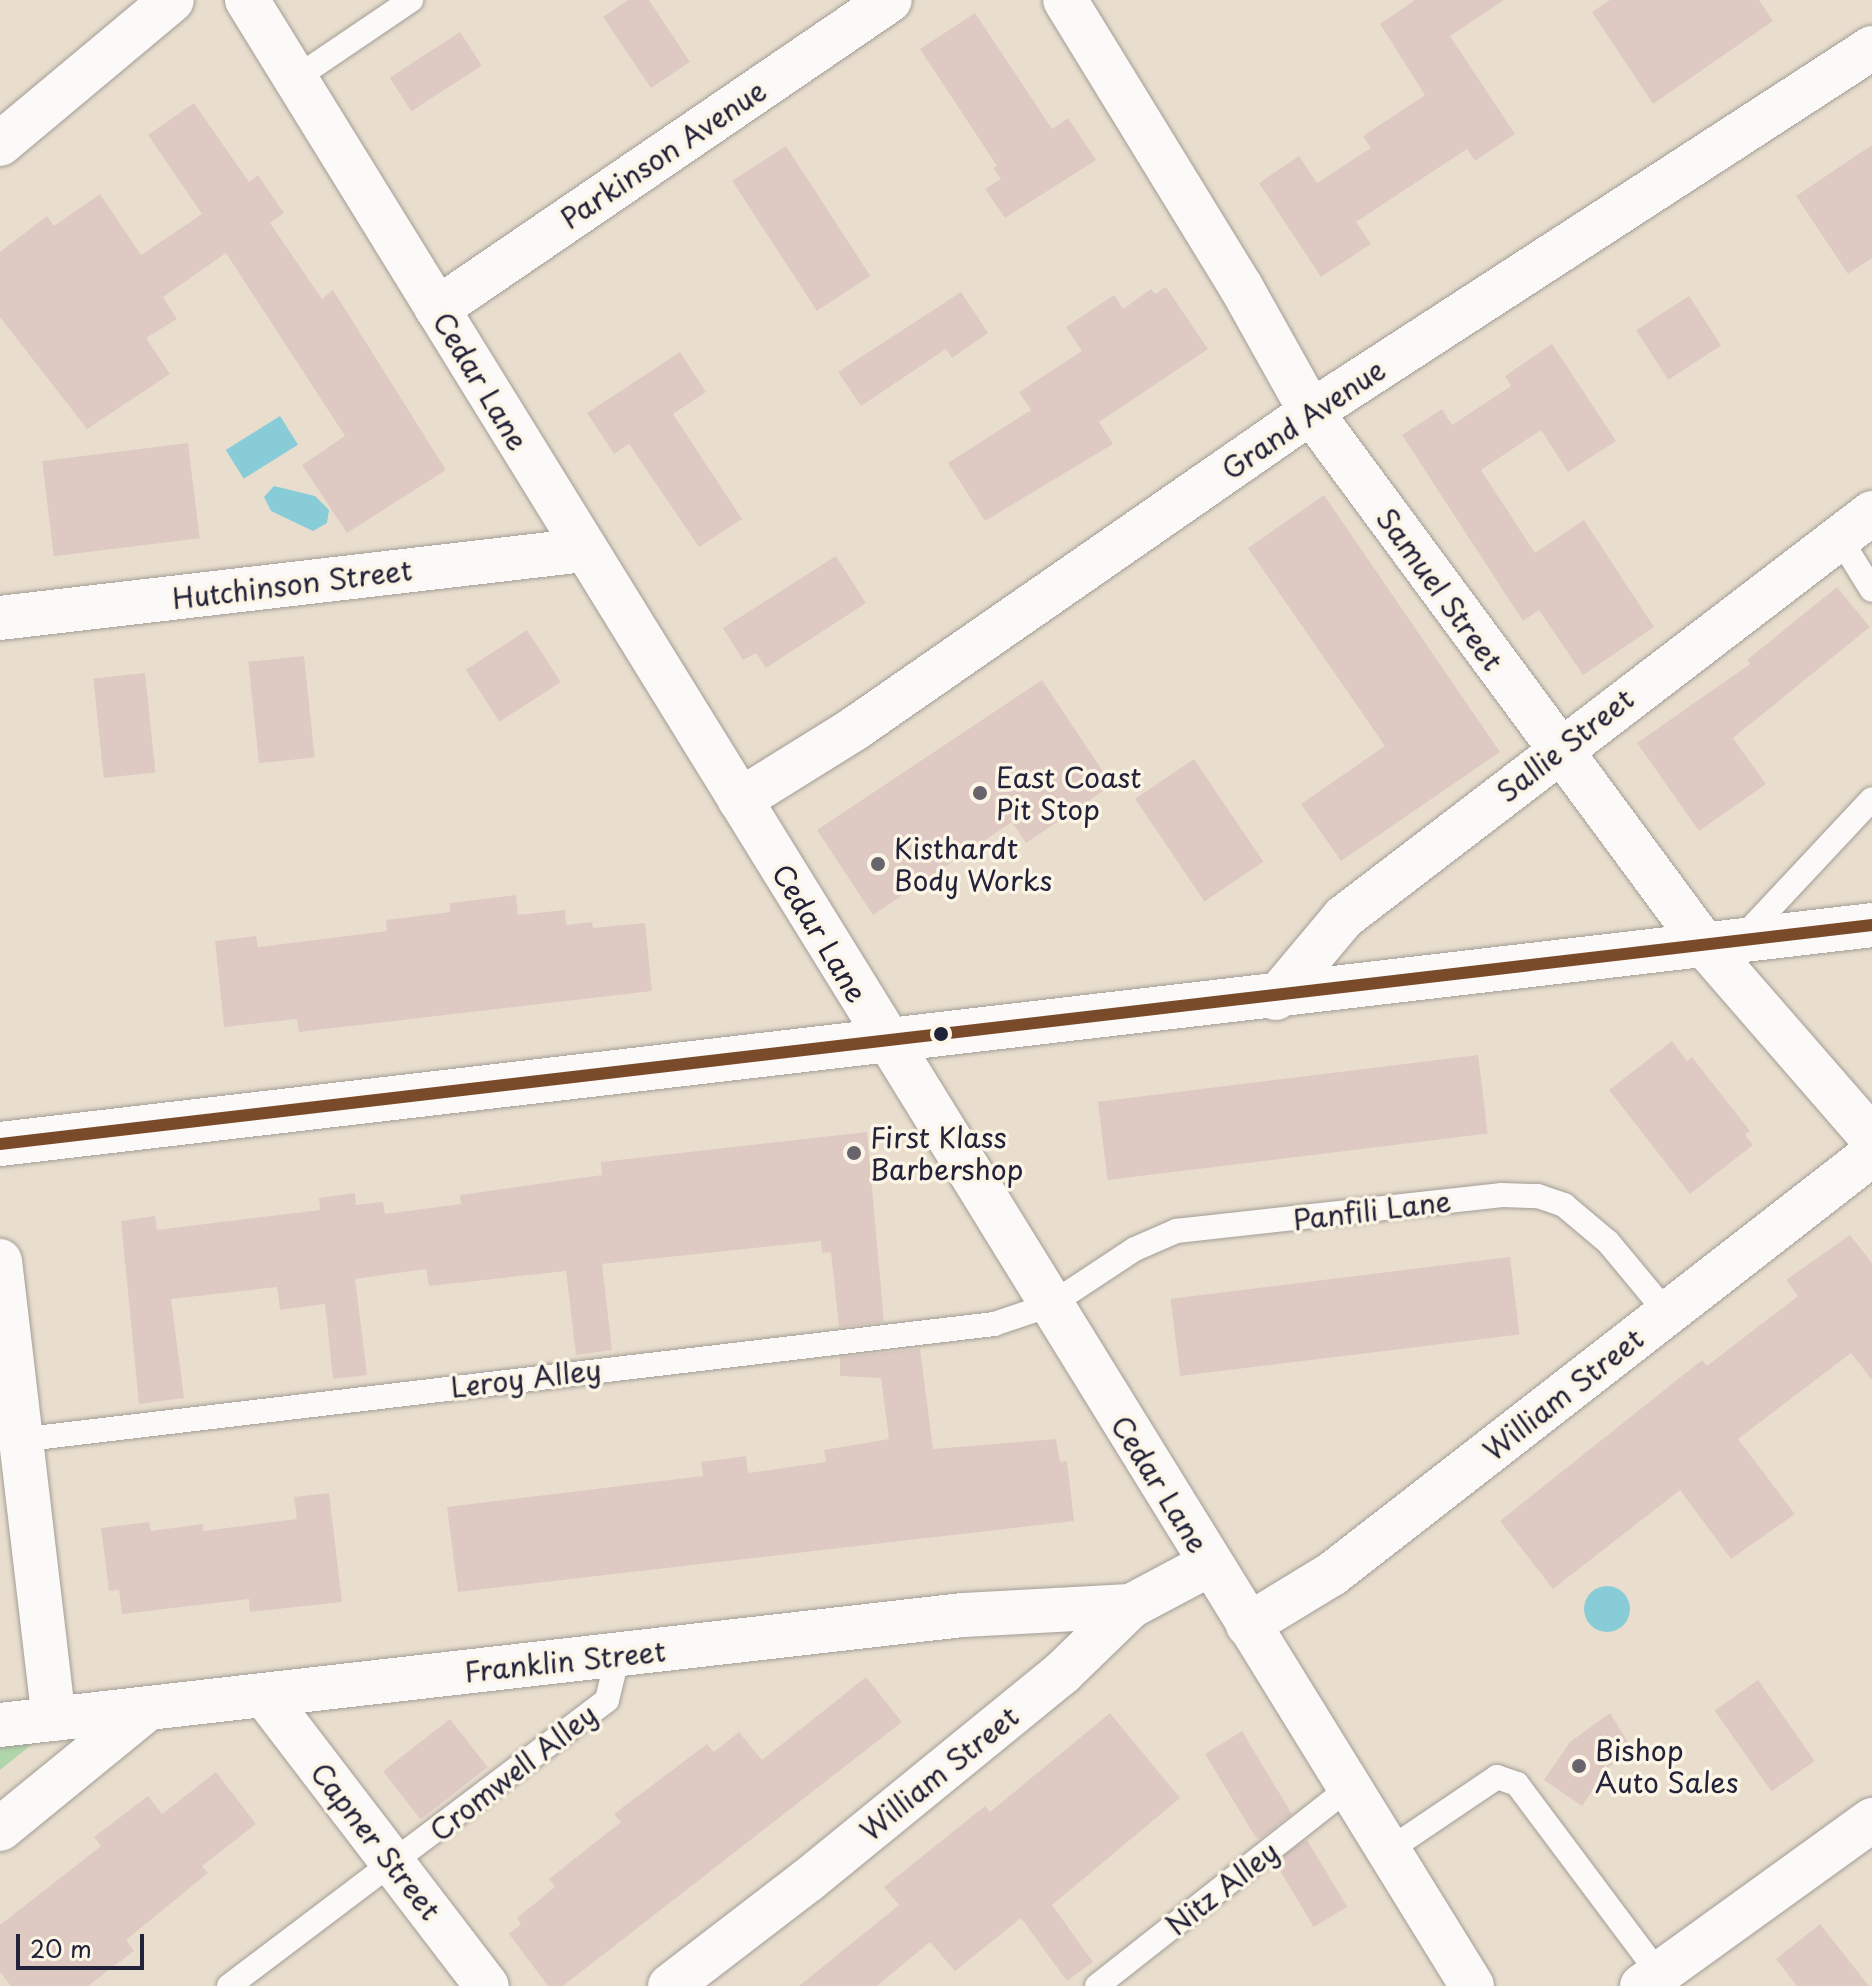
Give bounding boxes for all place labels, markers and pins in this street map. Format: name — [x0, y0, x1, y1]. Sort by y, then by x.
place label: East Coast Pit Stop — [996, 760, 1141, 826]
marker: East Coast Pit Stop — [971, 784, 989, 802]
place label: Kisthardt Body Works — [894, 831, 1054, 897]
marker: Kisthardt Body Works — [869, 855, 887, 873]
unlabelled marker — [933, 1026, 949, 1042]
place label: First Klass Barbershop — [870, 1120, 1023, 1186]
marker: First Klass Barbershop — [845, 1144, 863, 1162]
place label: Bishop Auto Sales — [1595, 1733, 1741, 1799]
marker: Bishop Auto Sales — [1570, 1757, 1588, 1775]

